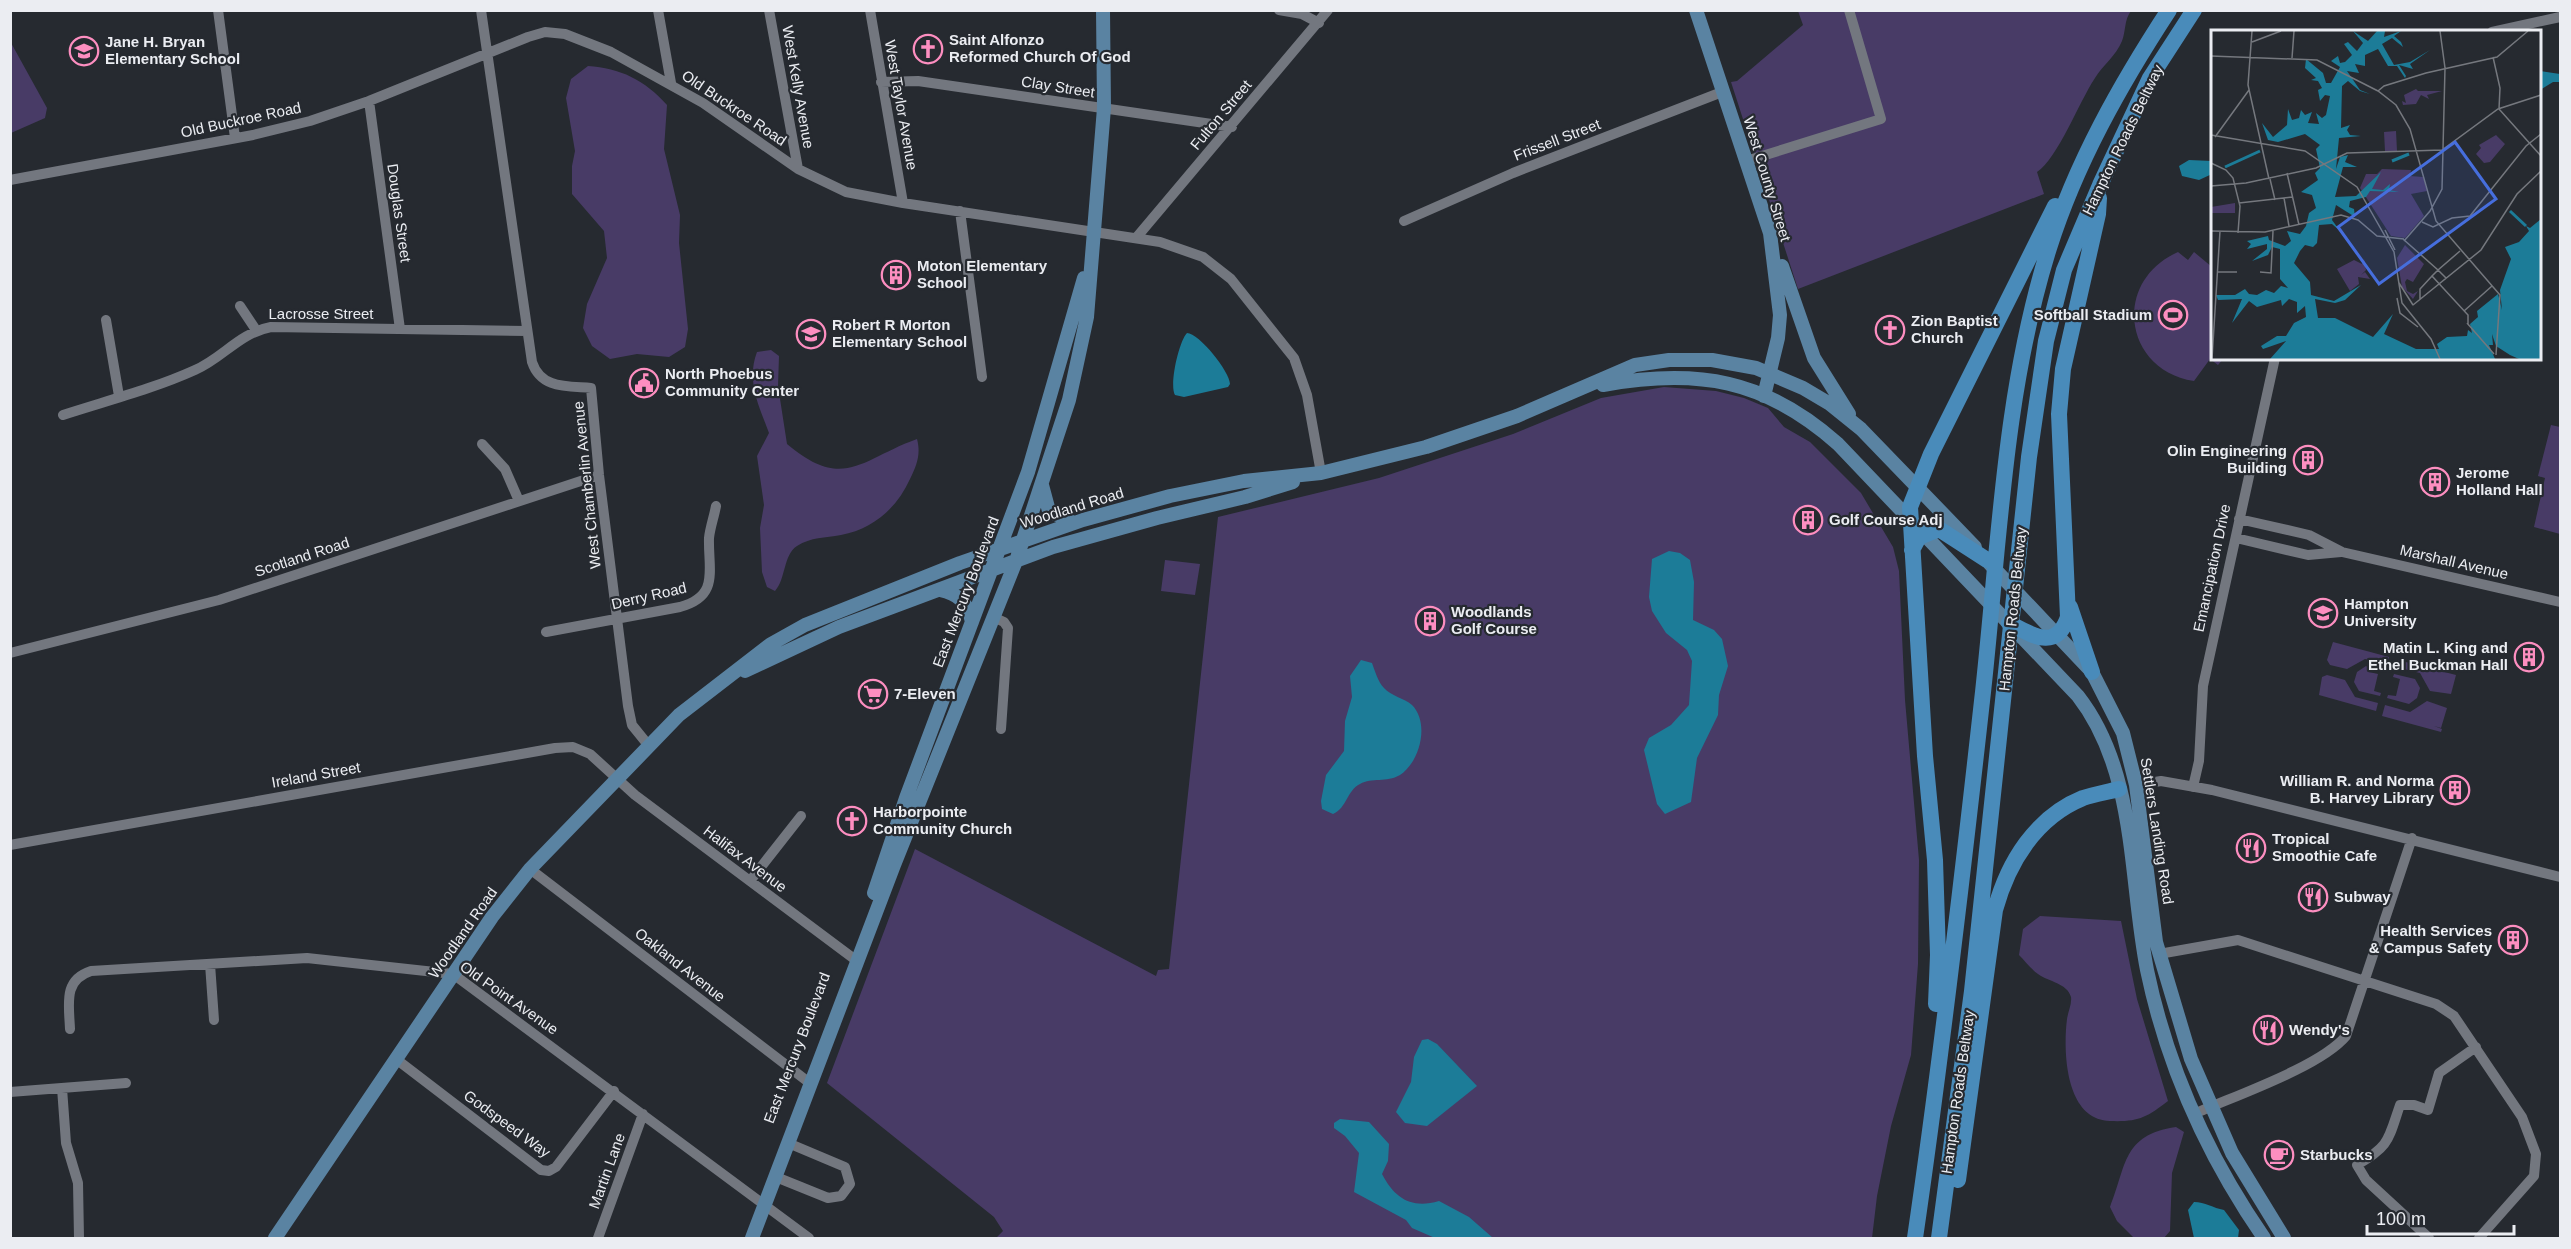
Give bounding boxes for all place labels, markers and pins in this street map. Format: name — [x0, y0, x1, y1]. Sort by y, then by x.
place label: Saint Alfonzo Reformed Church Of God — [949, 31, 1131, 65]
place label: Jane H. Bryan Elementary School — [105, 33, 240, 67]
church icon: Saint Alfonzo Reformed Church Of God — [912, 33, 944, 65]
school or university icon: Jane H. Bryan Elementary School — [68, 35, 100, 67]
place label: Moton Elementary School — [917, 257, 1048, 291]
building icon: Moton Elementary School — [880, 259, 912, 291]
sports icon: Softball Stadium — [2157, 299, 2189, 331]
place label: Softball Stadium — [2034, 306, 2152, 323]
place label: Zion Baptist Church — [1911, 312, 1998, 346]
church icon: Zion Baptist Church — [1874, 314, 1906, 346]
place label: Robert R Morton Elementary School — [832, 316, 967, 350]
school or university icon: Robert R Morton Elementary School — [795, 318, 827, 350]
place label: North Phoebus Community Center — [665, 365, 799, 399]
public building icon: North Phoebus Community Center — [628, 367, 660, 399]
place label: Olin Engineering Building — [2167, 442, 2287, 476]
building icon: Olin Engineering Building — [2292, 444, 2324, 476]
place label: Jerome Holland Hall — [2456, 464, 2543, 498]
building icon: Jerome Holland Hall — [2419, 466, 2451, 498]
building icon: Golf Course Adj — [1792, 504, 1824, 536]
place label: Golf Course Adj — [1829, 511, 1943, 528]
place label: Hampton University — [2344, 595, 2417, 629]
school or university icon: Hampton University — [2307, 597, 2339, 629]
place label: Woodlands Golf Course — [1451, 603, 1537, 637]
building icon: Woodlands Golf Course — [1414, 605, 1446, 637]
place label: Matin L. King and Ethel Buckman Hall — [2368, 639, 2508, 673]
building icon: Matin L. King and Ethel Buckman Hall — [2513, 641, 2545, 673]
supermarket icon: 7-Eleven — [857, 678, 889, 710]
place label: 7-Eleven — [894, 685, 956, 702]
place label: William R. and Norma B. Harvey Library — [2280, 772, 2435, 806]
building icon: William R. and Norma B. Harvey Library — [2439, 774, 2471, 806]
place label: Harborpointe Community Church — [873, 803, 1012, 837]
church icon: Harborpointe Community Church — [836, 805, 868, 837]
place label: Tropical Smoothie Cafe — [2272, 830, 2377, 864]
restaurant icon: Tropical Smoothie Cafe — [2235, 832, 2267, 864]
restaurant icon: Subway — [2297, 881, 2329, 913]
place label: Subway — [2334, 888, 2391, 905]
place label: Health Services & Campus Safety — [2369, 922, 2493, 956]
building icon: Health Services & Campus Safety — [2497, 924, 2529, 956]
restaurant icon: Wendy's — [2252, 1014, 2284, 1046]
place label: Wendy's — [2289, 1021, 2350, 1038]
cafe icon: Starbucks — [2263, 1139, 2295, 1171]
place label: Starbucks — [2300, 1146, 2373, 1163]

